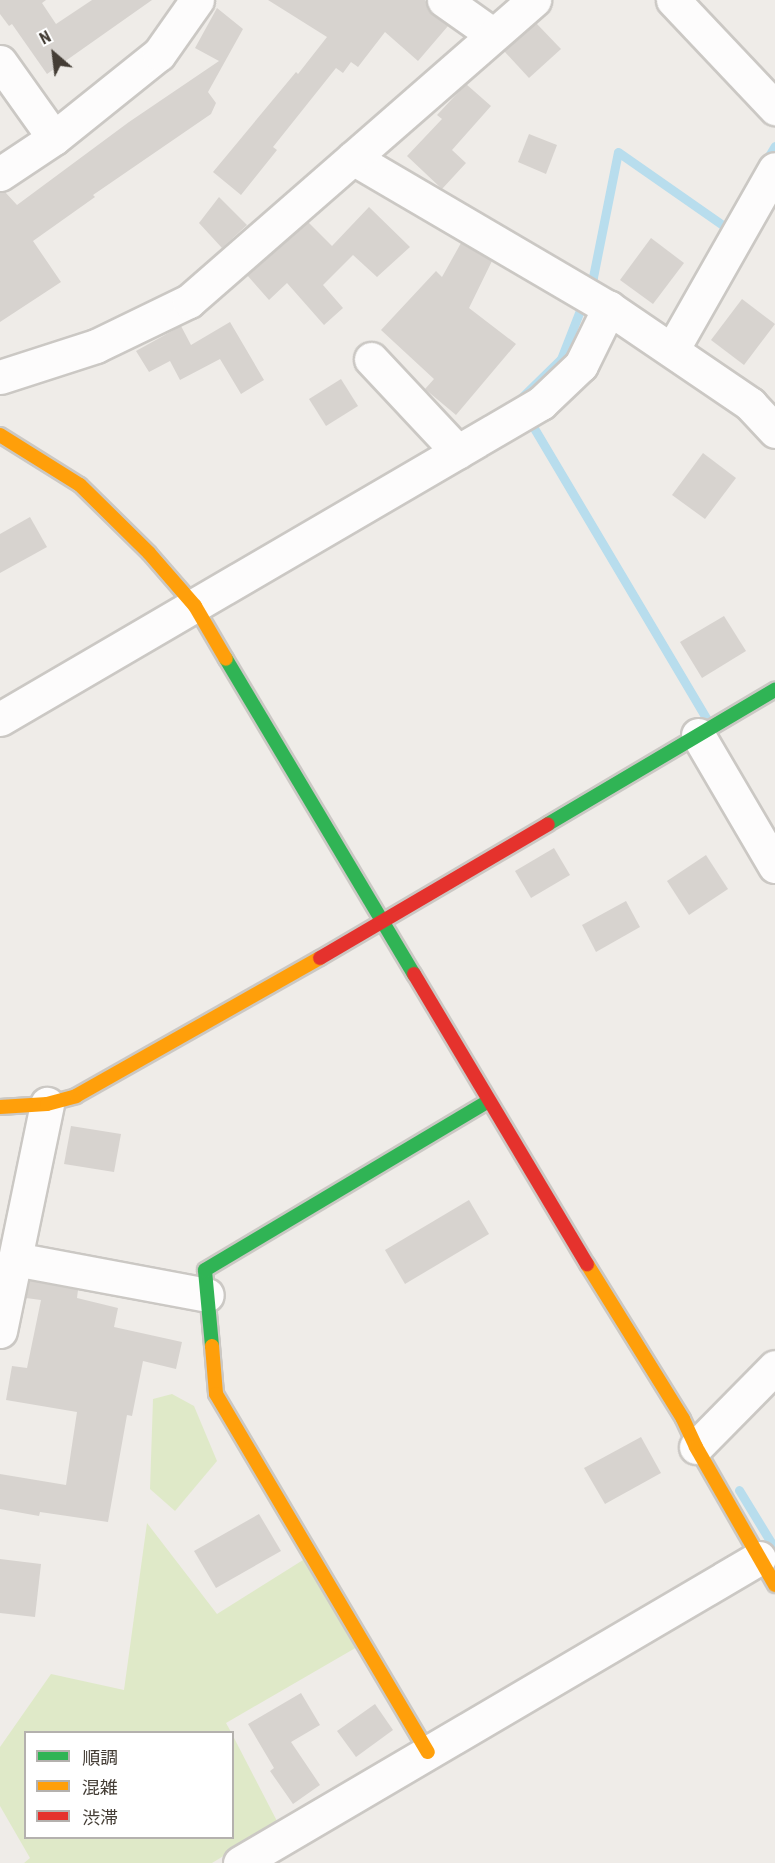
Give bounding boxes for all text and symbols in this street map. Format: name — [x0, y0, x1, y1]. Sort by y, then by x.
north arrow — [24, 24, 84, 84]
text: N — [37, 27, 54, 48]
legend — [24, 1731, 234, 1839]
text: 順調 — [82, 1747, 118, 1768]
text: 混雑 — [82, 1777, 118, 1798]
text: 渋滞 — [82, 1807, 118, 1828]

